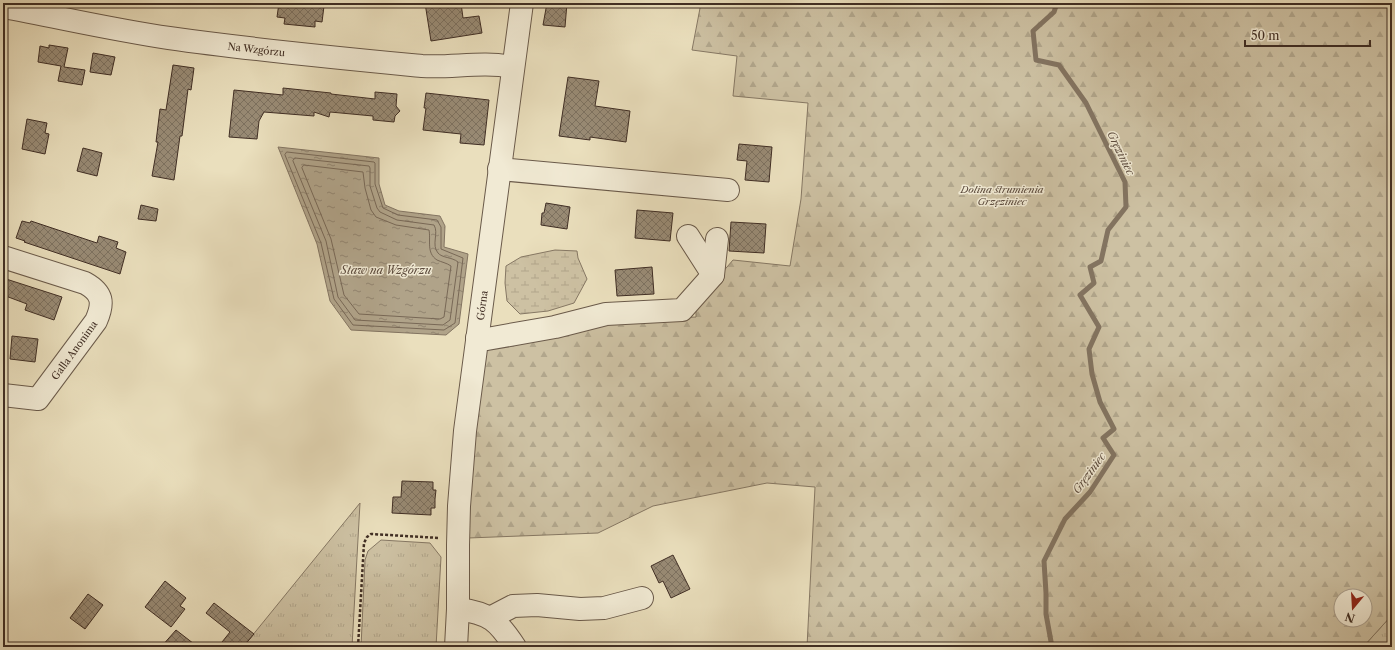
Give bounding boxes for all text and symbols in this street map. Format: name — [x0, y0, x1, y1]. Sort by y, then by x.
scale bar — [1245, 22, 1370, 48]
text: 50 m — [1251, 28, 1280, 43]
street label: Na Wzgórzu — [227, 40, 286, 59]
water label: Gręziniec — [1104, 129, 1138, 178]
park label: Dolina strumienia Grzęziniec — [959, 183, 1044, 208]
water label: Staw na Wzgórzu — [340, 263, 432, 277]
street label: Górna — [474, 289, 491, 321]
street label: Galla Anonima — [48, 317, 101, 383]
water label: Gręziniec — [1069, 449, 1109, 496]
north arrow — [1333, 588, 1373, 628]
text: N — [1343, 609, 1357, 626]

